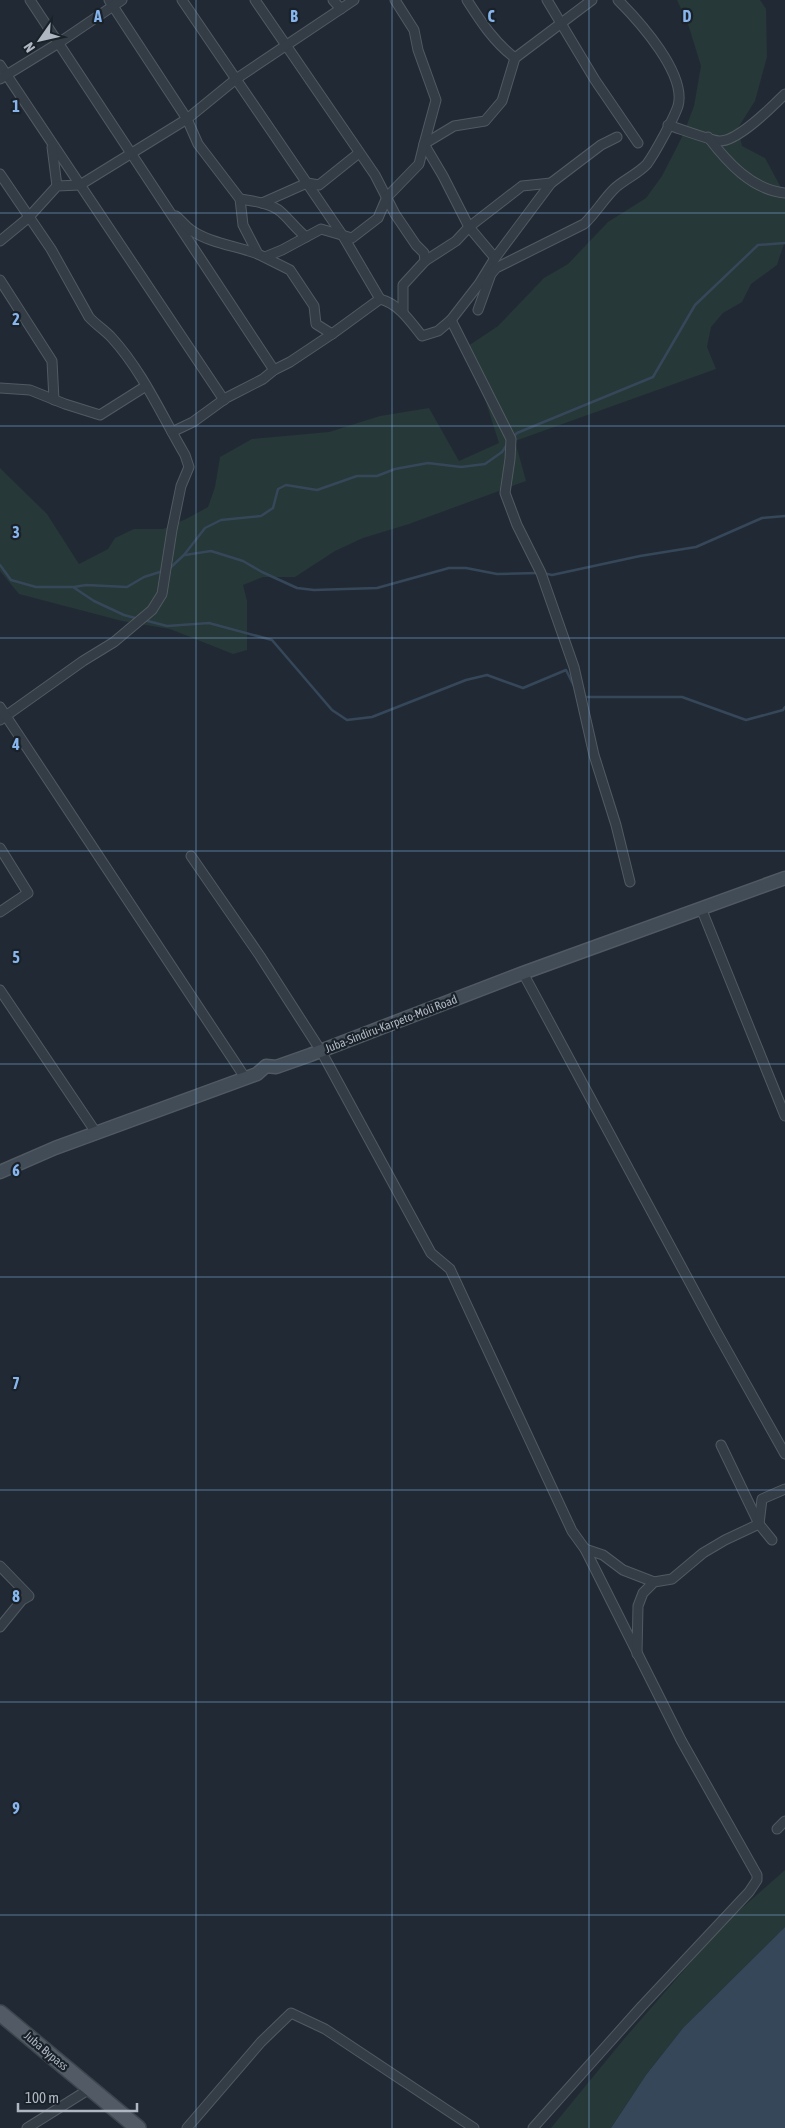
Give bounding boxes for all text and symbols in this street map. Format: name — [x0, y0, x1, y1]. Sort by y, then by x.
text: A — [93, 7, 102, 25]
text: B — [290, 7, 298, 25]
text: C — [487, 7, 495, 25]
text: D — [683, 7, 692, 25]
north arrow — [15, 15, 65, 65]
text: N — [20, 39, 38, 55]
text: 1 — [12, 97, 20, 115]
text: 2 — [12, 310, 20, 328]
text: 3 — [12, 523, 20, 541]
text: 4 — [11, 735, 20, 753]
text: 5 — [12, 948, 20, 966]
street label: Juba-Sindiru-Karpeto-Moli Road — [323, 992, 459, 1056]
text: 6 — [12, 1161, 20, 1179]
text: 7 — [12, 1374, 20, 1392]
text: 8 — [12, 1587, 20, 1605]
text: 9 — [12, 1799, 20, 1817]
street label: Juba Bypass — [21, 2029, 71, 2073]
scale bar — [18, 2080, 136, 2112]
text: 100 m — [25, 2089, 59, 2106]

